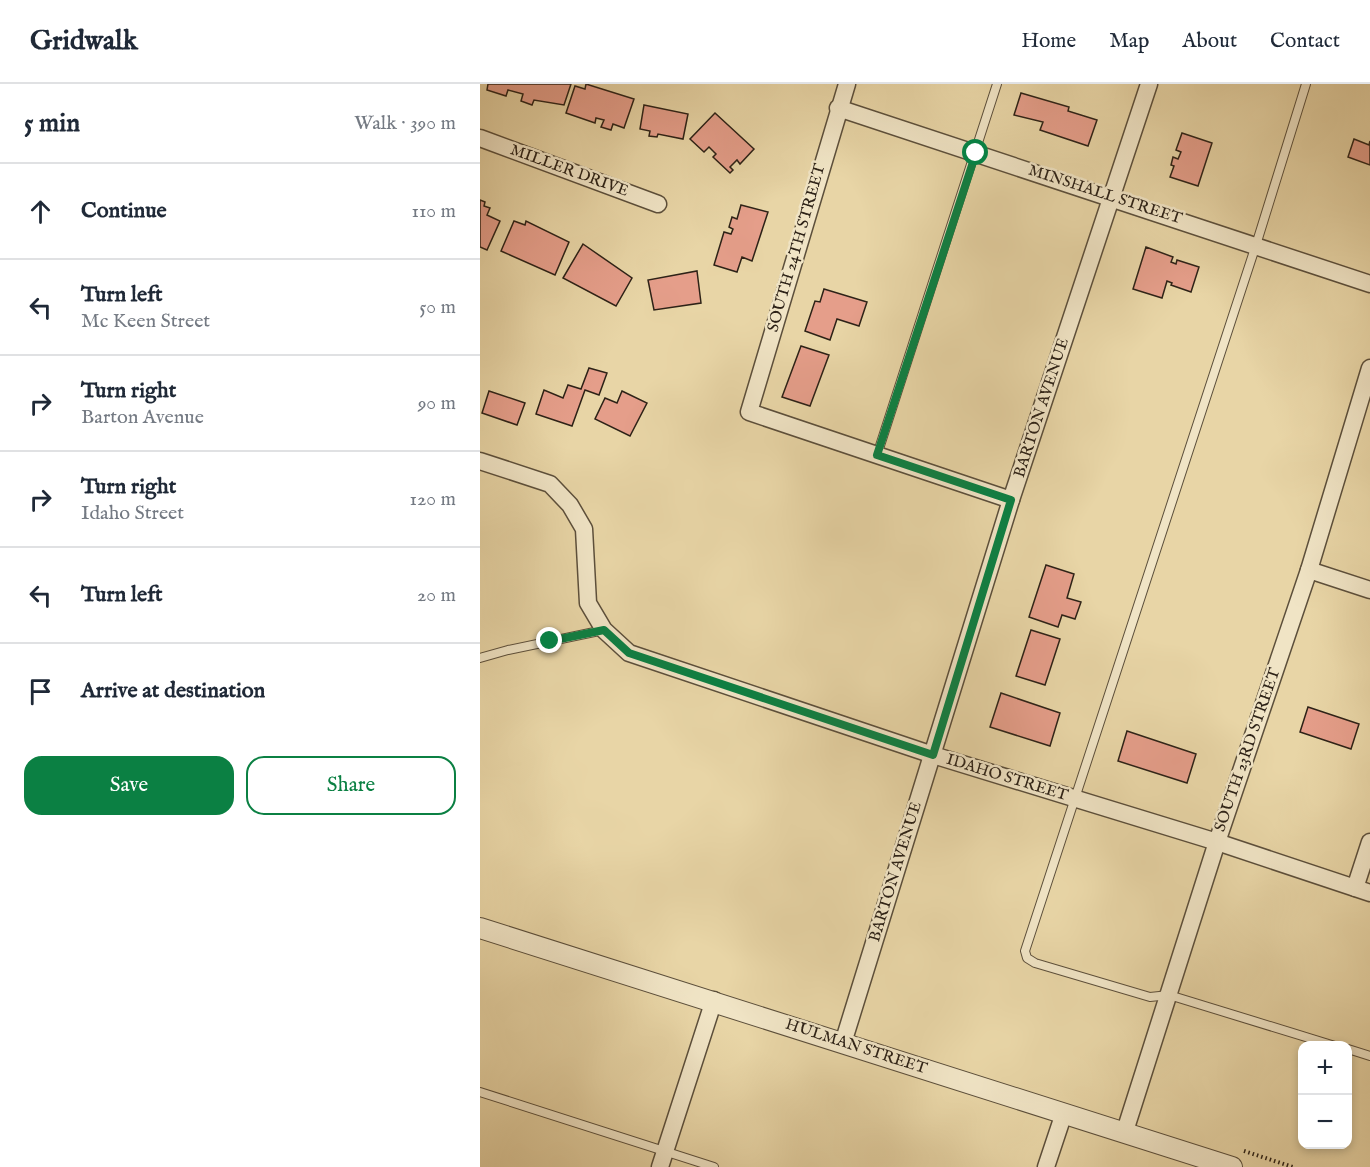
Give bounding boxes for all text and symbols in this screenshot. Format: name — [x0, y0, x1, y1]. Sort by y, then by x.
text: Gridwalk — [30, 24, 138, 59]
text: Home — [1021, 28, 1076, 55]
text: Map — [1109, 28, 1149, 55]
text: About — [1182, 28, 1237, 55]
text: Contact — [1270, 28, 1340, 55]
text: 5 min — [24, 107, 80, 140]
text: Walk · 390 m — [354, 111, 456, 136]
route start — [962, 139, 988, 165]
street label: MILLER DRIVE — [507, 140, 631, 202]
street label: SOUTH 24TH STREET — [763, 161, 831, 334]
street label: MINSHALL STREET — [1026, 161, 1185, 229]
icon: ahead — [24, 195, 57, 228]
text: Continue — [81, 197, 167, 225]
text: 110 m — [412, 199, 456, 224]
text: Turn left — [81, 281, 163, 309]
icon: left — [24, 291, 57, 324]
text: 50 m — [419, 295, 456, 320]
text: Mc Keen Street — [81, 309, 210, 334]
street label: BARTON AVENUE — [1010, 336, 1074, 480]
text: Turn right — [81, 377, 176, 405]
icon: right — [24, 387, 57, 420]
text: 90 m — [418, 391, 456, 416]
text: Barton Avenue — [81, 405, 204, 430]
text: Turn right — [81, 473, 176, 501]
icon: right — [24, 483, 57, 516]
text: 120 m — [410, 487, 456, 512]
text: Idaho Street — [81, 501, 184, 526]
icon: left — [24, 579, 57, 612]
text: Turn left — [81, 581, 163, 609]
text: 20 m — [417, 583, 456, 608]
route end — [536, 627, 562, 653]
street label: SOUTH 23RD STREET — [1211, 665, 1285, 834]
icon: arrive — [24, 675, 57, 708]
text: Arrive at destination — [81, 677, 265, 705]
street label: IDAHO STREET — [944, 750, 1071, 806]
button: Save — [24, 756, 234, 815]
button: Share — [246, 756, 456, 815]
street label: BARTON AVENUE — [865, 800, 927, 944]
street label: HULMAN STREET — [783, 1015, 930, 1079]
map controls — [1298, 1041, 1352, 1149]
button: + — [1298, 1041, 1352, 1095]
button: − — [1298, 1095, 1352, 1149]

